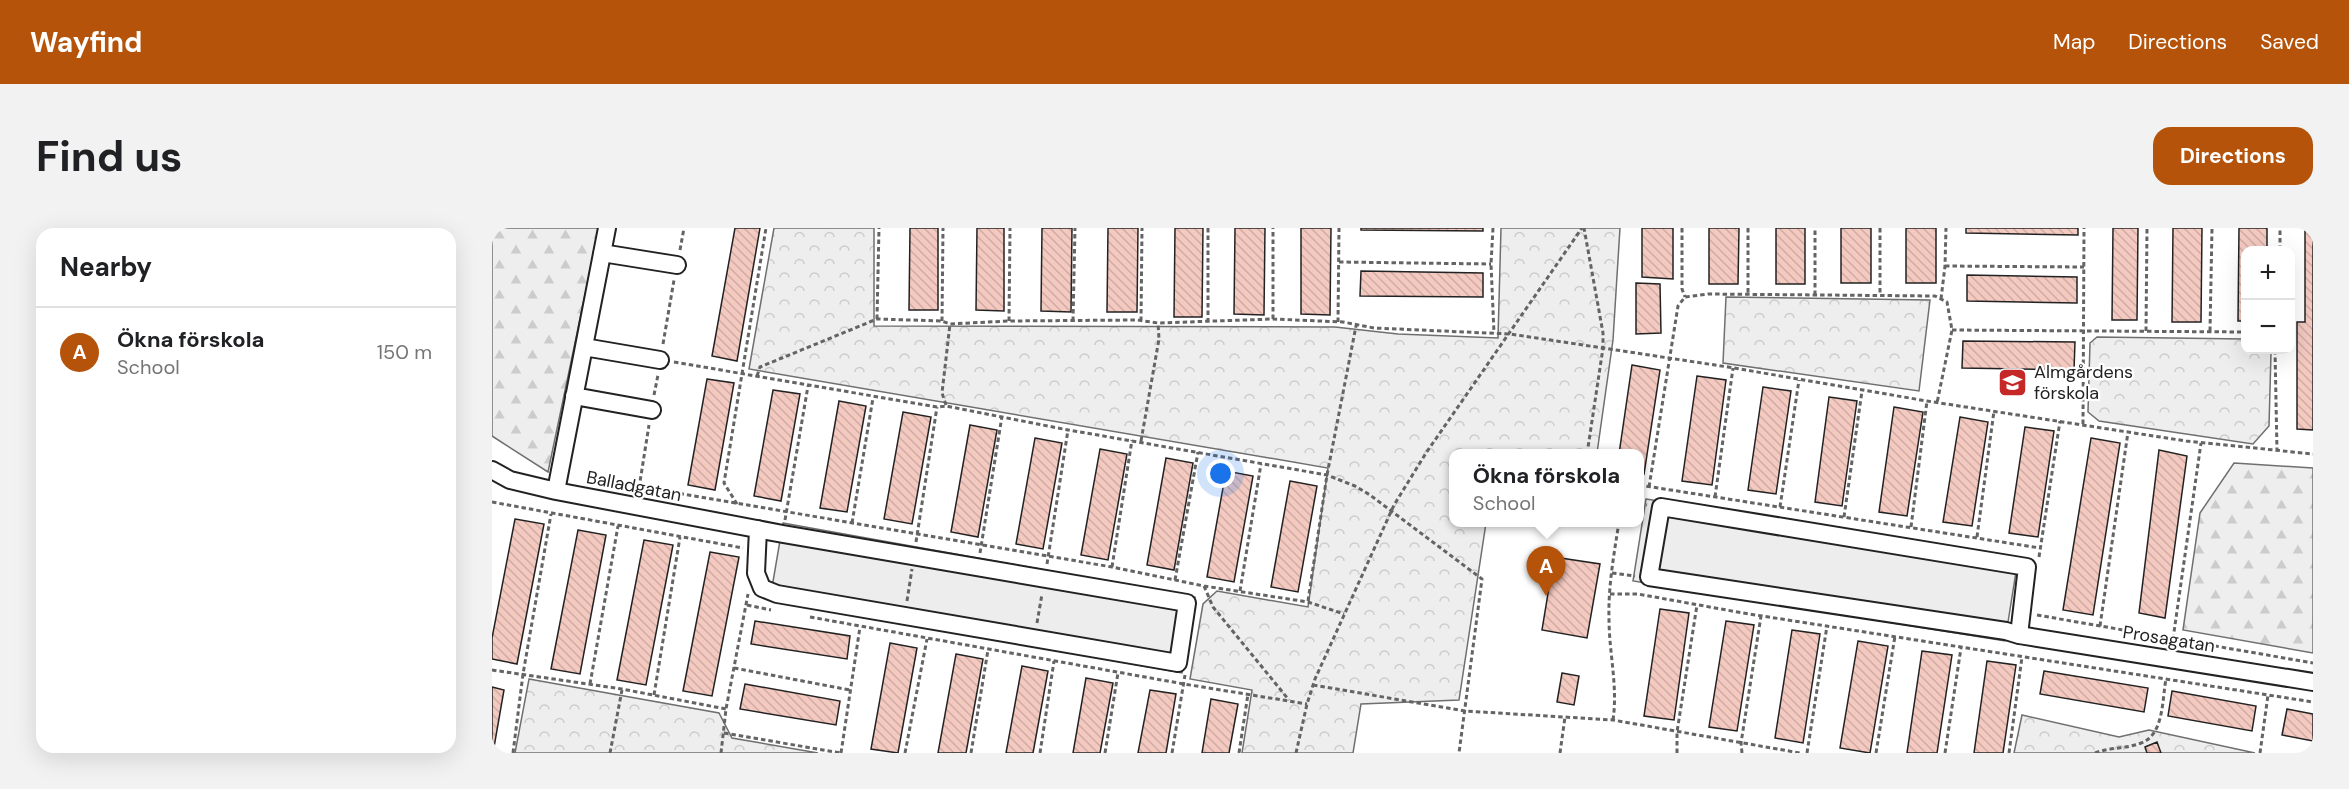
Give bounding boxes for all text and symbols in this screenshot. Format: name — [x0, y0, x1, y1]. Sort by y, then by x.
text: Wayfind — [30, 24, 142, 61]
text: Map — [2053, 28, 2095, 56]
text: Directions — [2128, 28, 2227, 56]
text: Saved — [2260, 28, 2319, 56]
button: Directions — [2153, 127, 2313, 185]
text: Find us — [36, 129, 182, 184]
map controls — [2241, 246, 2295, 354]
button: + — [2241, 246, 2295, 300]
text: Nearby — [60, 250, 152, 284]
button: − — [2241, 300, 2295, 354]
text: Ökna förskola — [117, 325, 264, 354]
text: A — [72, 339, 87, 365]
text: 150 m — [377, 339, 432, 365]
text: School — [117, 354, 180, 380]
place label: Almgårdens förskola — [2034, 360, 2133, 405]
school or university icon: Almgårdens förskola — [1997, 366, 2029, 398]
popup — [1449, 449, 1644, 527]
your location — [1206, 459, 1235, 488]
text: Ökna förskola — [1473, 461, 1620, 490]
street label: Balladgatan — [584, 465, 684, 507]
text: School — [1473, 490, 1536, 516]
pin: A — [1526, 546, 1566, 596]
street label: Prosagatan — [2121, 620, 2217, 658]

